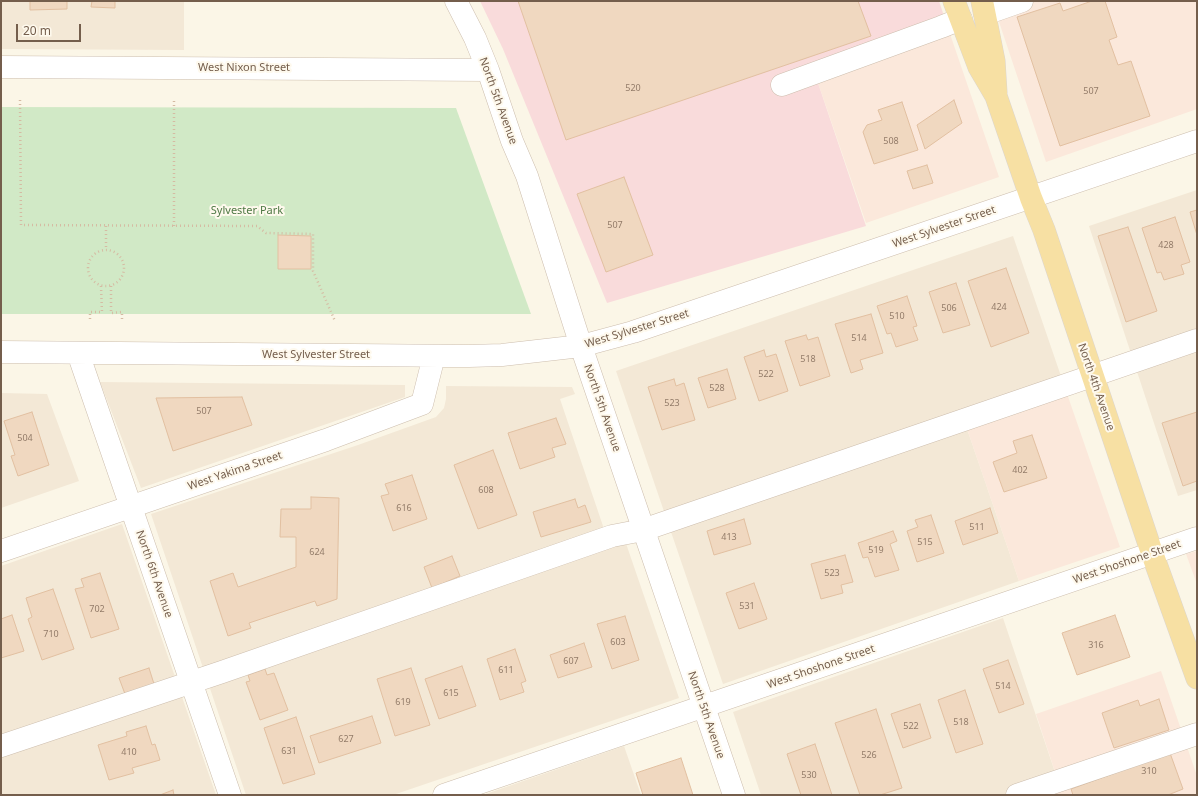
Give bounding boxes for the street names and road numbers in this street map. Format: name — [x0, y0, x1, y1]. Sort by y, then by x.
street label: North 5th Avenue — [476, 56, 520, 146]
street label: West Nixon Street — [198, 61, 290, 75]
street label: West Sylvester Street — [891, 203, 997, 251]
street label: West Sylvester Street — [583, 307, 691, 351]
street label: North 4th Avenue — [1075, 341, 1117, 433]
street label: West Sylvester Street — [262, 348, 370, 362]
street label: North 5th Avenue — [581, 362, 623, 454]
street label: West Yakima Street — [186, 449, 284, 493]
street label: North 6th Avenue — [133, 528, 175, 620]
street label: West Shoshone Street — [1071, 537, 1183, 587]
street label: West Shoshone Street — [765, 642, 877, 692]
street label: North 5th Avenue — [685, 669, 727, 761]

